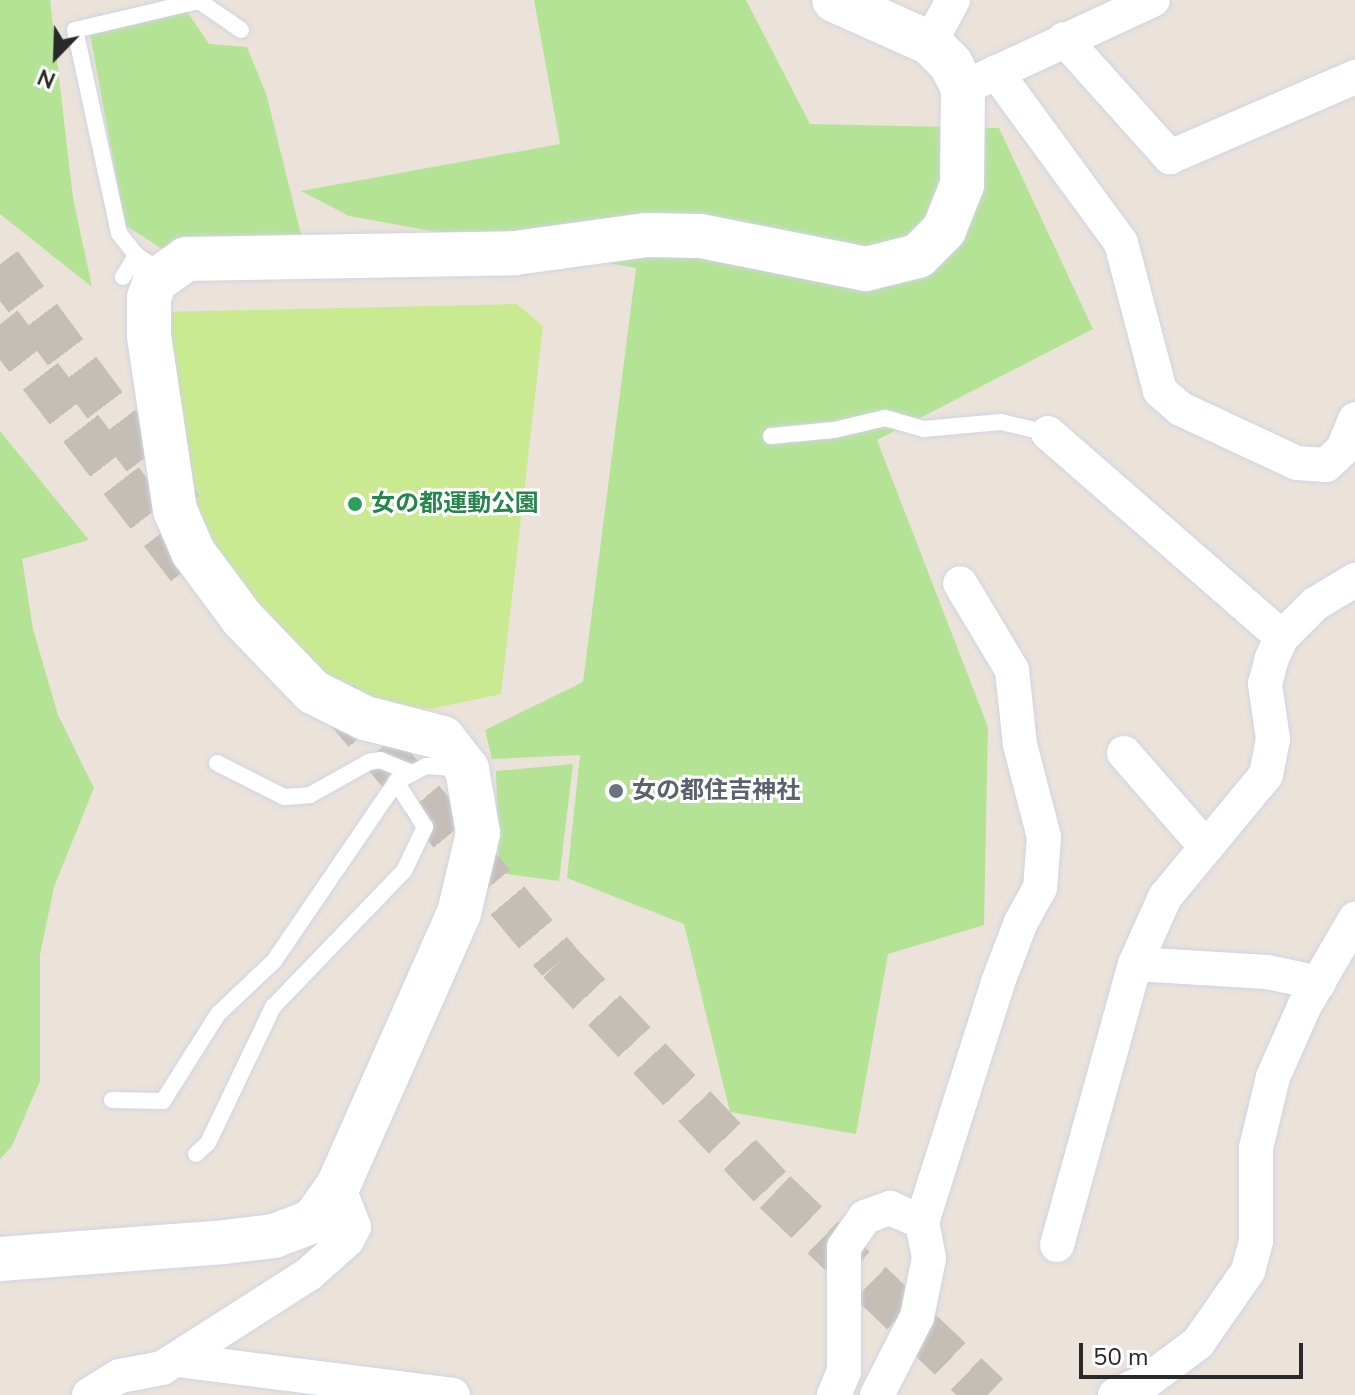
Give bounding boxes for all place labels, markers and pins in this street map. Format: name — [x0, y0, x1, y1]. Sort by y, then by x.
place label: 女の都運動公園 — [371, 490, 539, 518]
marker: 女の都運動公園 — [346, 495, 364, 513]
place label: 女の都住吉神社 — [632, 777, 800, 805]
marker: 女の都住吉神社 — [607, 782, 625, 800]

